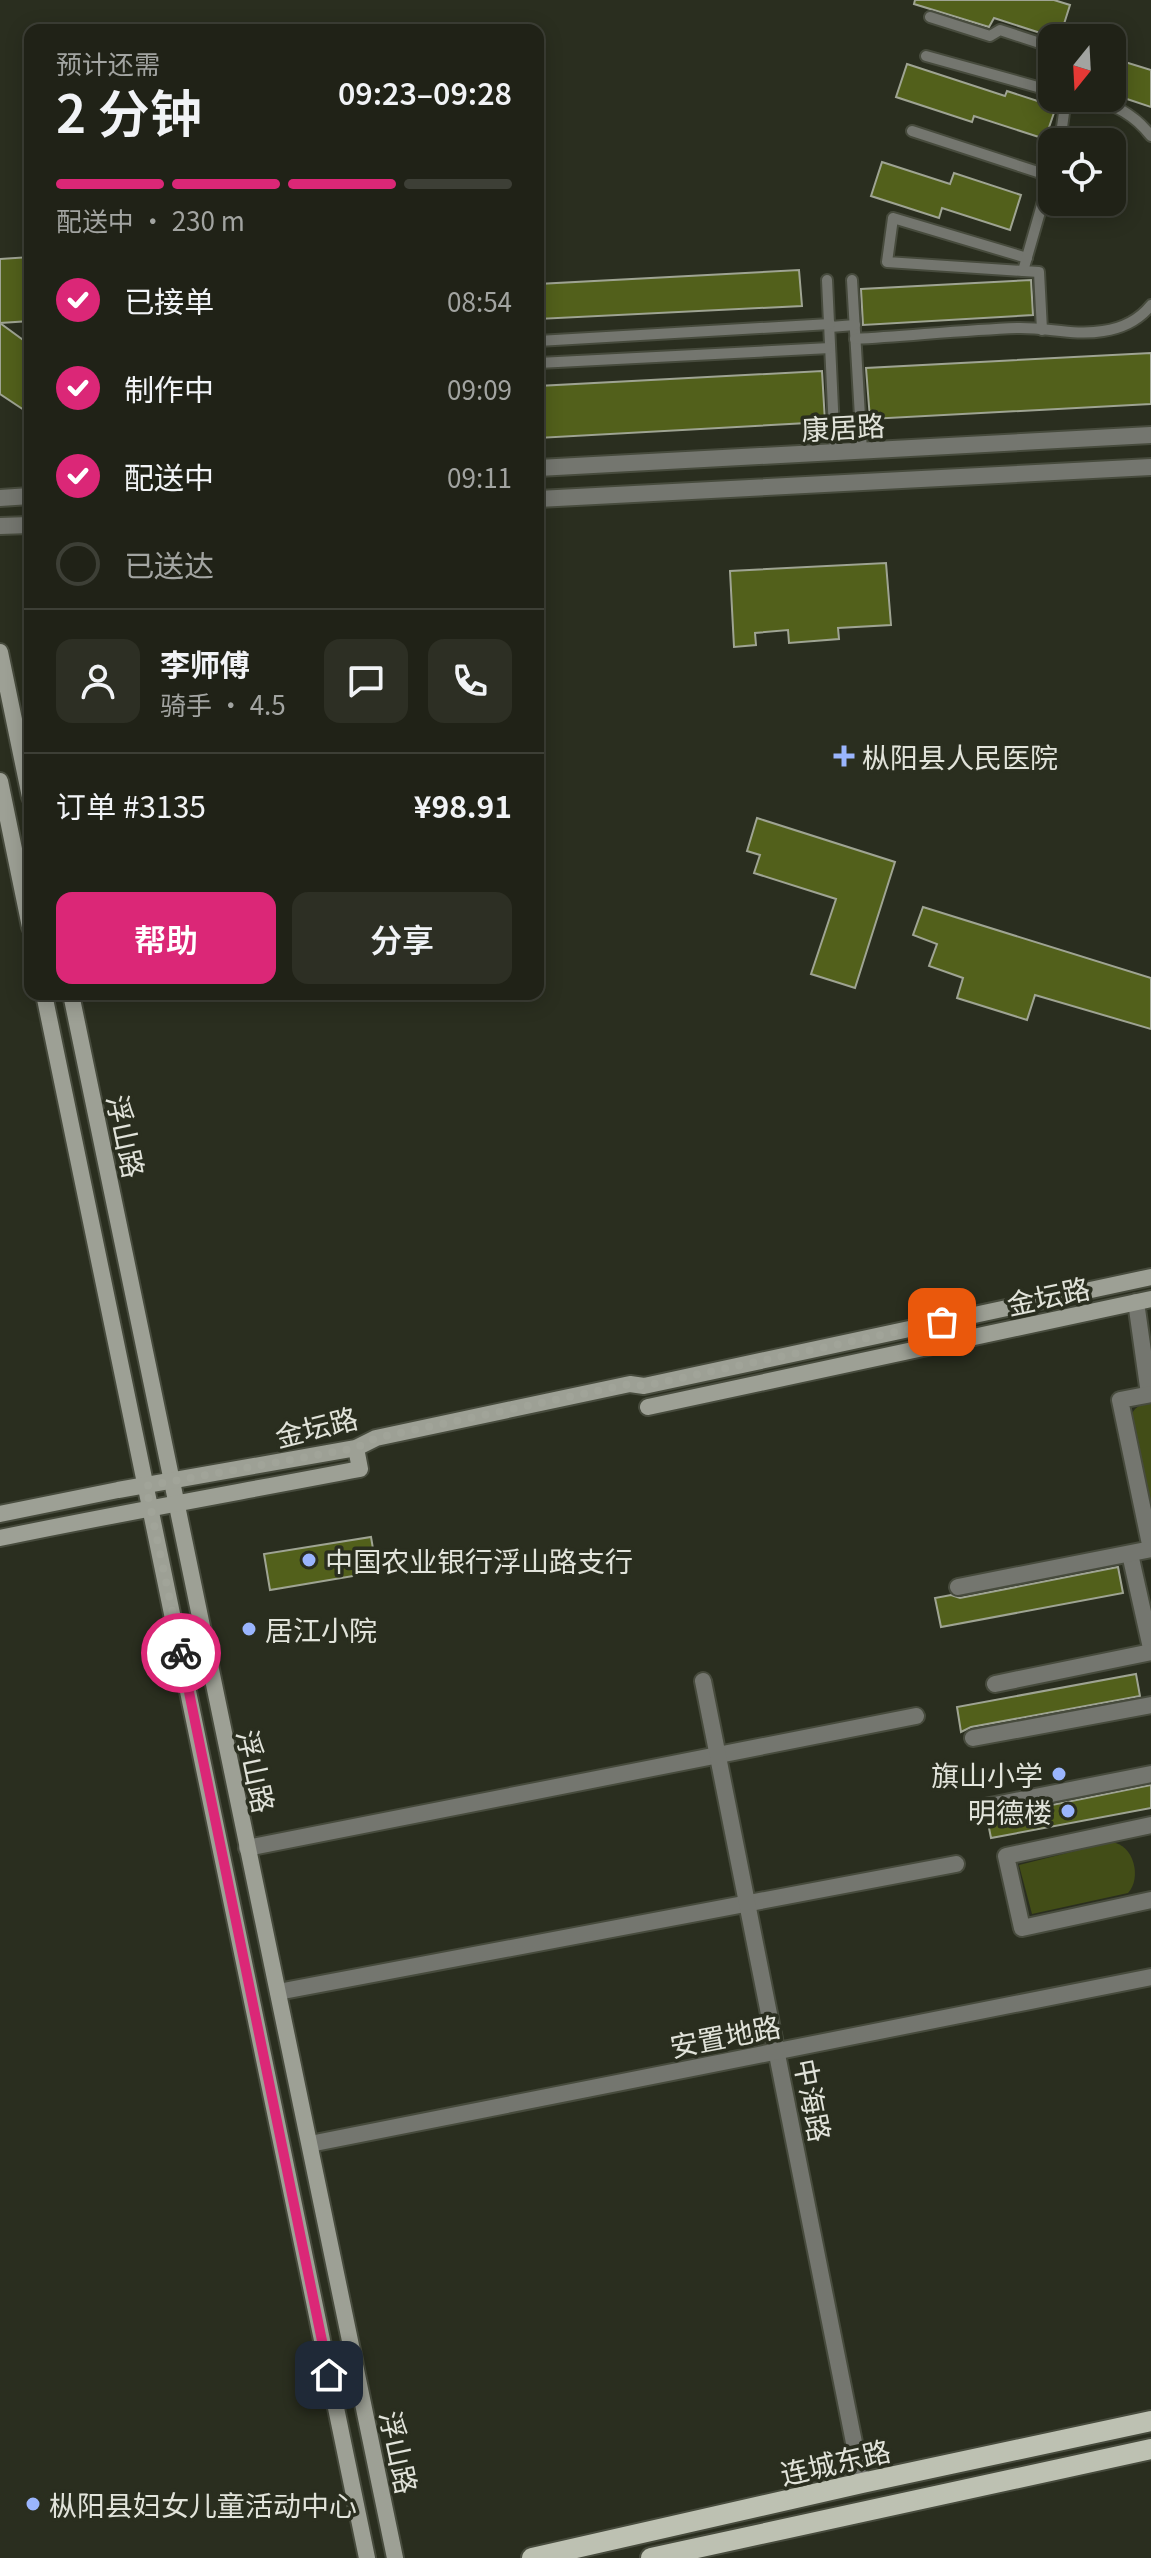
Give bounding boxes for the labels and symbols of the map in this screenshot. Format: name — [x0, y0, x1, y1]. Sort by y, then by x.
north arrow — [1038, 24, 1126, 112]
street label: 康居路 — [800, 404, 886, 448]
place label: 枞阳县人民医院 — [862, 736, 1058, 776]
marker: 枞阳县人民医院 — [833, 745, 855, 767]
street label: 浮山路 — [99, 1091, 155, 1181]
street label: 金坛路 — [1003, 1267, 1093, 1323]
pin — [908, 1288, 976, 1356]
street label: 金坛路 — [270, 1396, 362, 1456]
place label: 中国农业银行浮山路支行 — [325, 1540, 633, 1580]
marker: 中国农业银行浮山路支行 — [300, 1551, 318, 1569]
place label: 居江小院 — [265, 1609, 377, 1649]
courier — [141, 1613, 221, 1693]
marker: 居江小院 — [240, 1620, 258, 1638]
street label: 浮山路 — [229, 1726, 285, 1816]
place label: 旗山小学 — [931, 1754, 1043, 1794]
marker: 旗山小学 — [1050, 1765, 1068, 1783]
place label: 明德楼 — [968, 1791, 1052, 1831]
marker: 明德楼 — [1059, 1802, 1077, 1820]
street label: 安置地路 — [666, 2005, 784, 2065]
street label: 中海路 — [786, 2055, 842, 2145]
pin — [295, 2341, 363, 2409]
street label: 浮山路 — [372, 2407, 428, 2497]
street label: 连城东路 — [776, 2429, 894, 2493]
place label: 枞阳县妇女儿童活动中心 — [49, 2484, 357, 2524]
marker: 枞阳县妇女儿童活动中心 — [24, 2495, 42, 2513]

